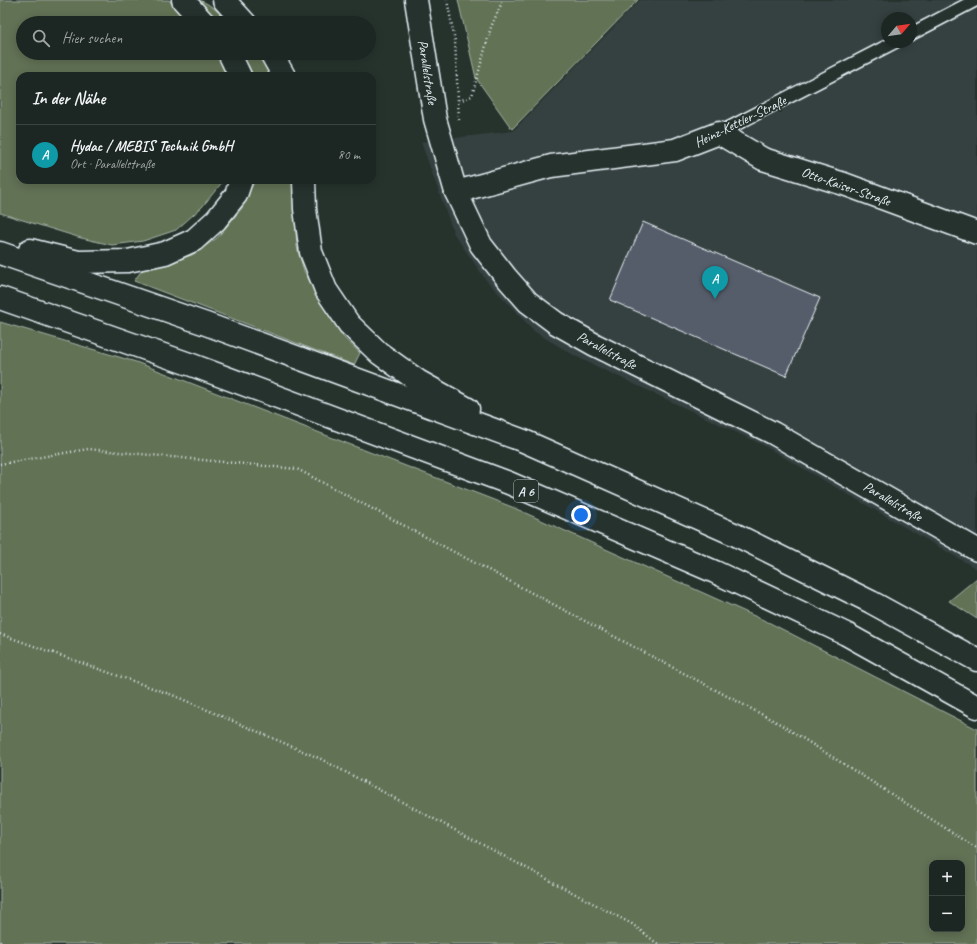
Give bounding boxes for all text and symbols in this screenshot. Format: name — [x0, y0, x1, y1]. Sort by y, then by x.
north arrow — [881, 12, 917, 48]
search box — [16, 16, 376, 60]
icon: search — [30, 27, 52, 49]
text: Hier suchen — [62, 29, 122, 48]
street label: Parallelstraße — [414, 39, 441, 107]
text: In der Nähe — [32, 88, 105, 109]
street label: Heinz-Kettler-Straße — [692, 91, 790, 151]
text: Hydac / MEBIS Technik GmbH — [70, 137, 232, 156]
text: A — [42, 147, 48, 163]
text: 80 m — [338, 147, 360, 163]
text: Ort · Parallelstraße — [70, 156, 155, 172]
street label: Otto-Kaiser-Straße — [799, 163, 894, 210]
pin: A — [702, 266, 728, 299]
street label: Parallelstraße — [574, 328, 641, 374]
street label: Parallelstraße — [860, 478, 926, 526]
road number: A 6 — [514, 480, 538, 502]
your location — [571, 505, 591, 525]
map controls — [929, 860, 965, 932]
button: + — [929, 860, 965, 896]
button: − — [929, 896, 965, 932]

